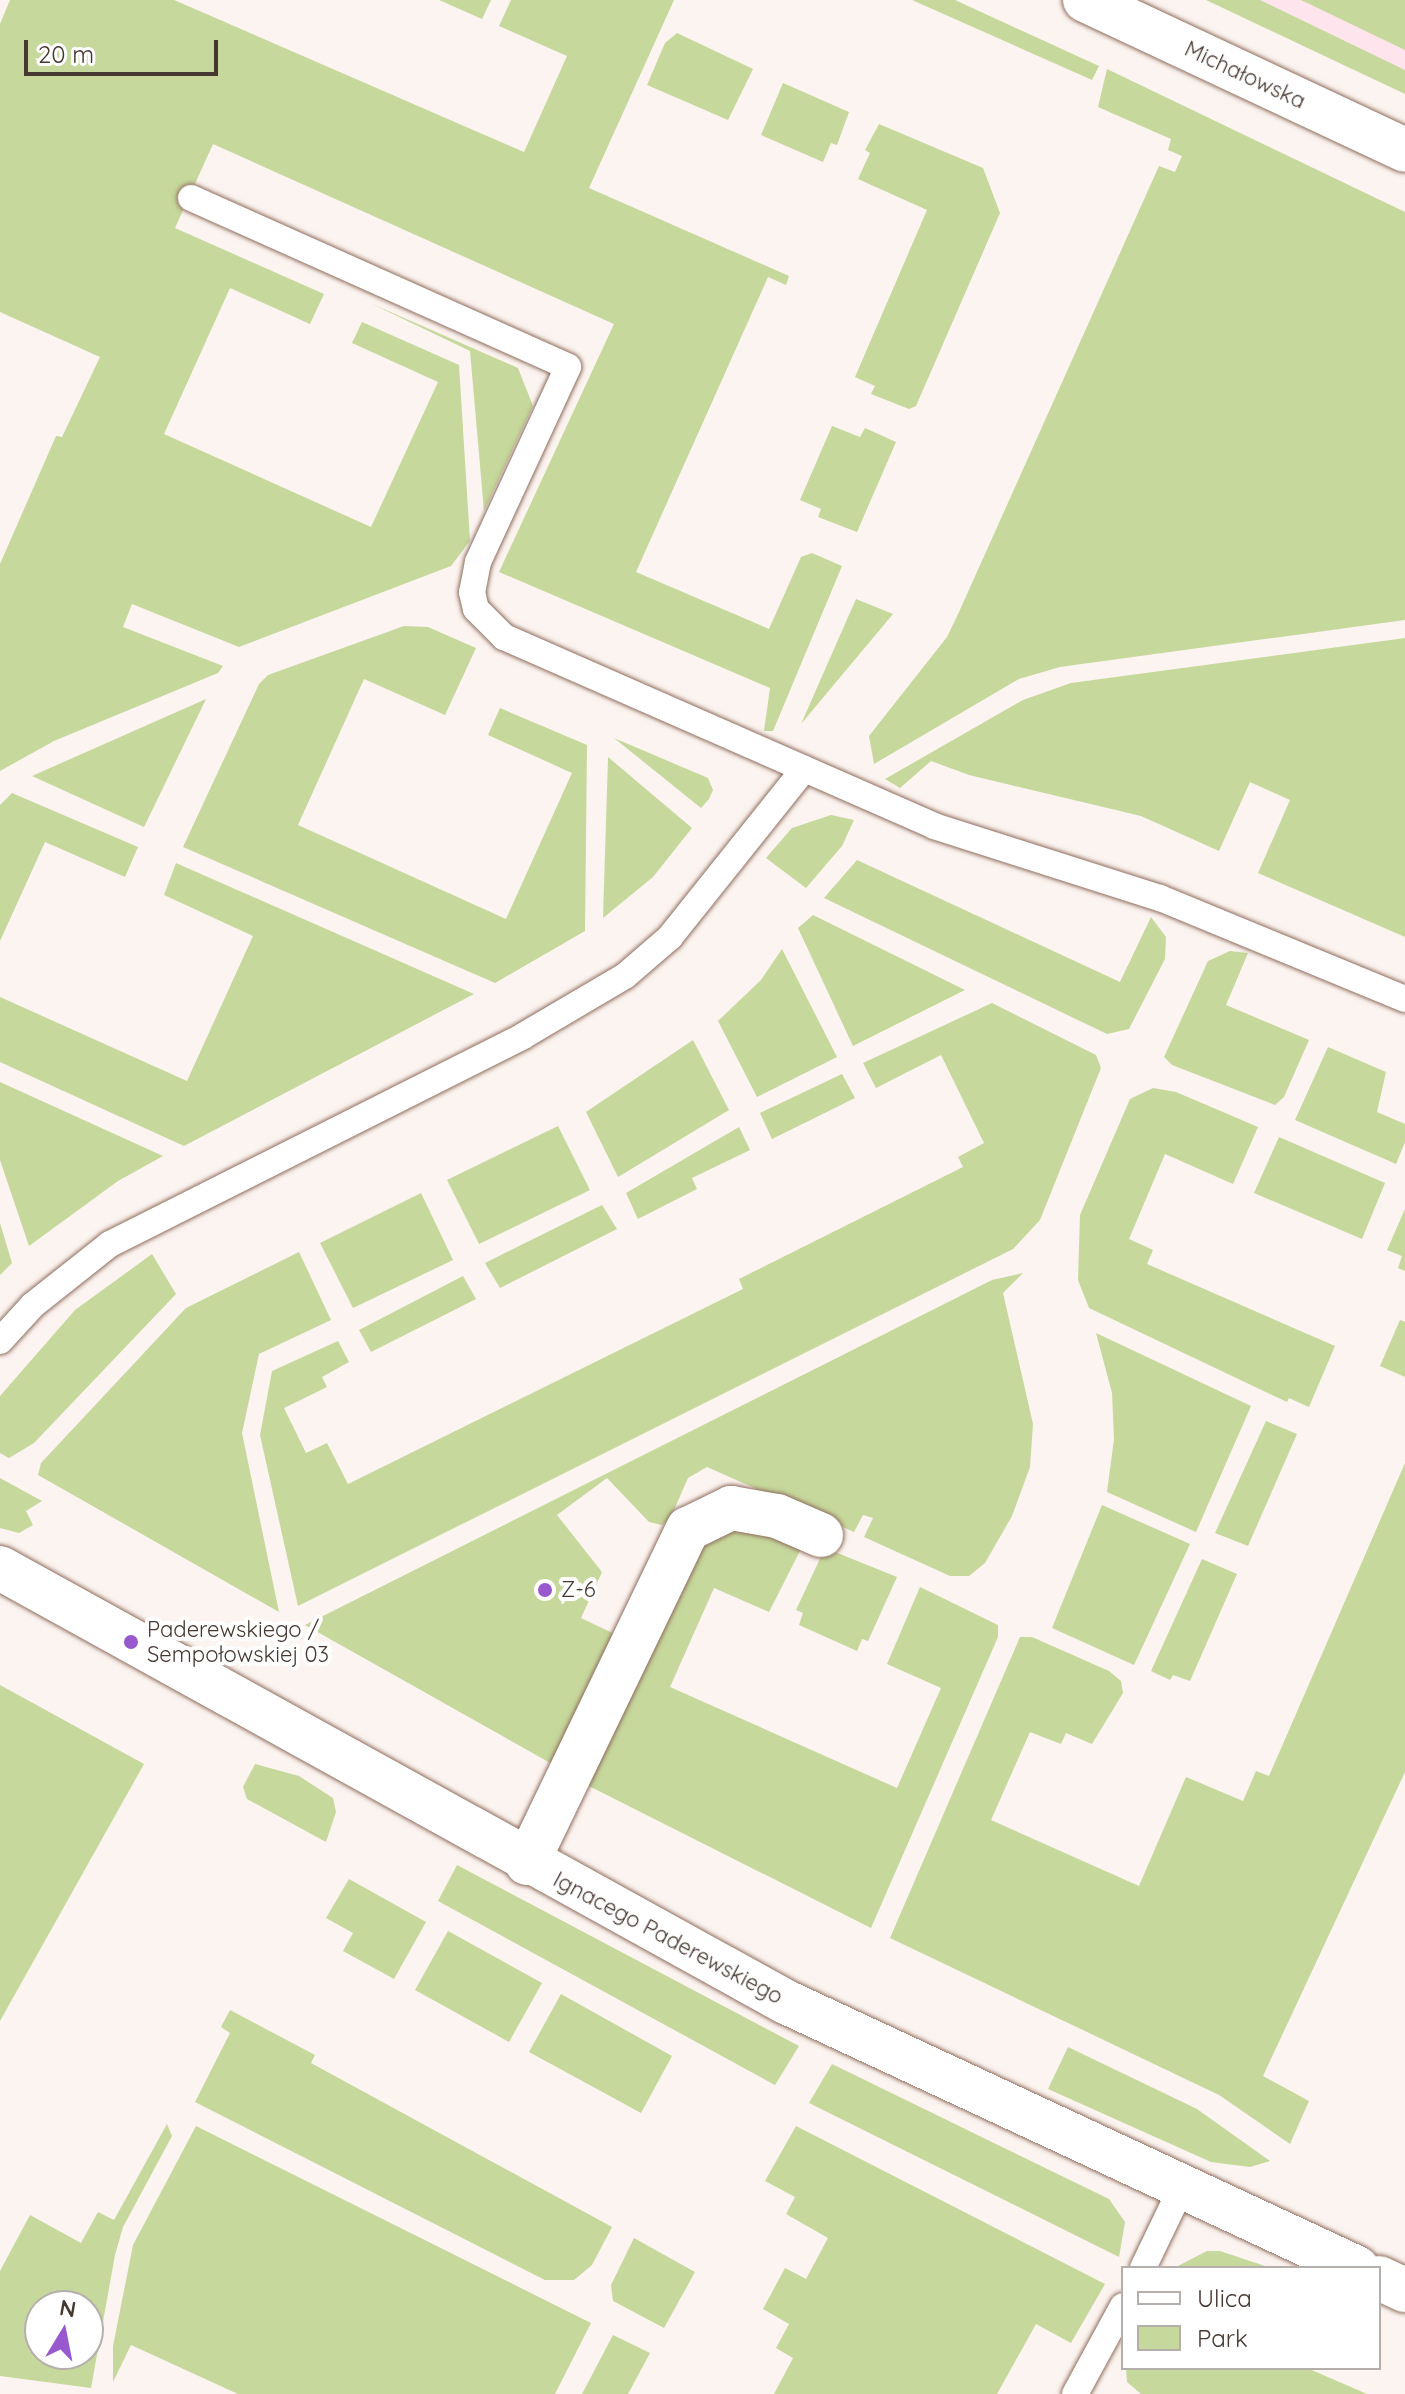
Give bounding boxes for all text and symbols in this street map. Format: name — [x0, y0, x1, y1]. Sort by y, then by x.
scale bar — [28, 24, 222, 74]
street label: Michałowska — [1180, 36, 1310, 114]
text: 20 m — [38, 39, 94, 69]
place label: Z-6 — [561, 1577, 596, 1603]
marker: Z-6 — [536, 1581, 554, 1599]
place label: Paderewskiego / Sempołowskiej 03 — [147, 1616, 329, 1668]
marker: Paderewskiego / Sempołowskiej 03 — [122, 1633, 140, 1651]
street label: Ignacego Paderewskiego — [549, 1866, 787, 2010]
legend — [1121, 2266, 1381, 2370]
text: Ulica — [1197, 2283, 1252, 2313]
north arrow — [24, 2290, 104, 2370]
text: N — [57, 2293, 78, 2324]
text: Park — [1197, 2323, 1248, 2353]

